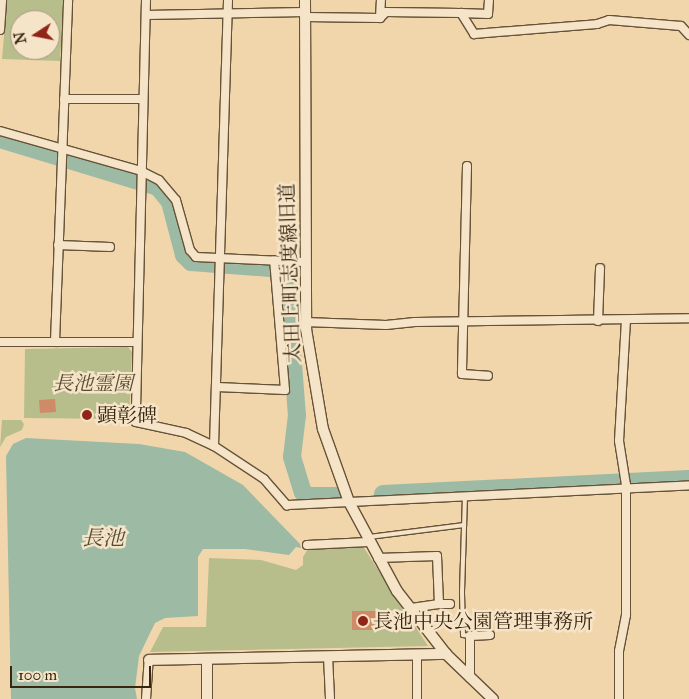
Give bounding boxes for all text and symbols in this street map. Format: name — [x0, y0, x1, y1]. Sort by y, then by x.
north arrow — [10, 10, 60, 60]
text: N — [11, 30, 30, 45]
street label: 太田上町志度線旧道 — [275, 183, 305, 363]
park label: 長池霊園 — [53, 371, 133, 395]
place label: 顕彰碑 — [97, 403, 157, 427]
marker: 顕彰碑 — [81, 409, 93, 421]
water label: 長池 — [82, 525, 124, 551]
place label: 長池中央公園管理事務所 — [373, 609, 593, 633]
marker: 長池中央公園管理事務所 — [357, 615, 369, 627]
scale bar — [12, 656, 154, 688]
text: 100 m — [18, 666, 57, 684]

